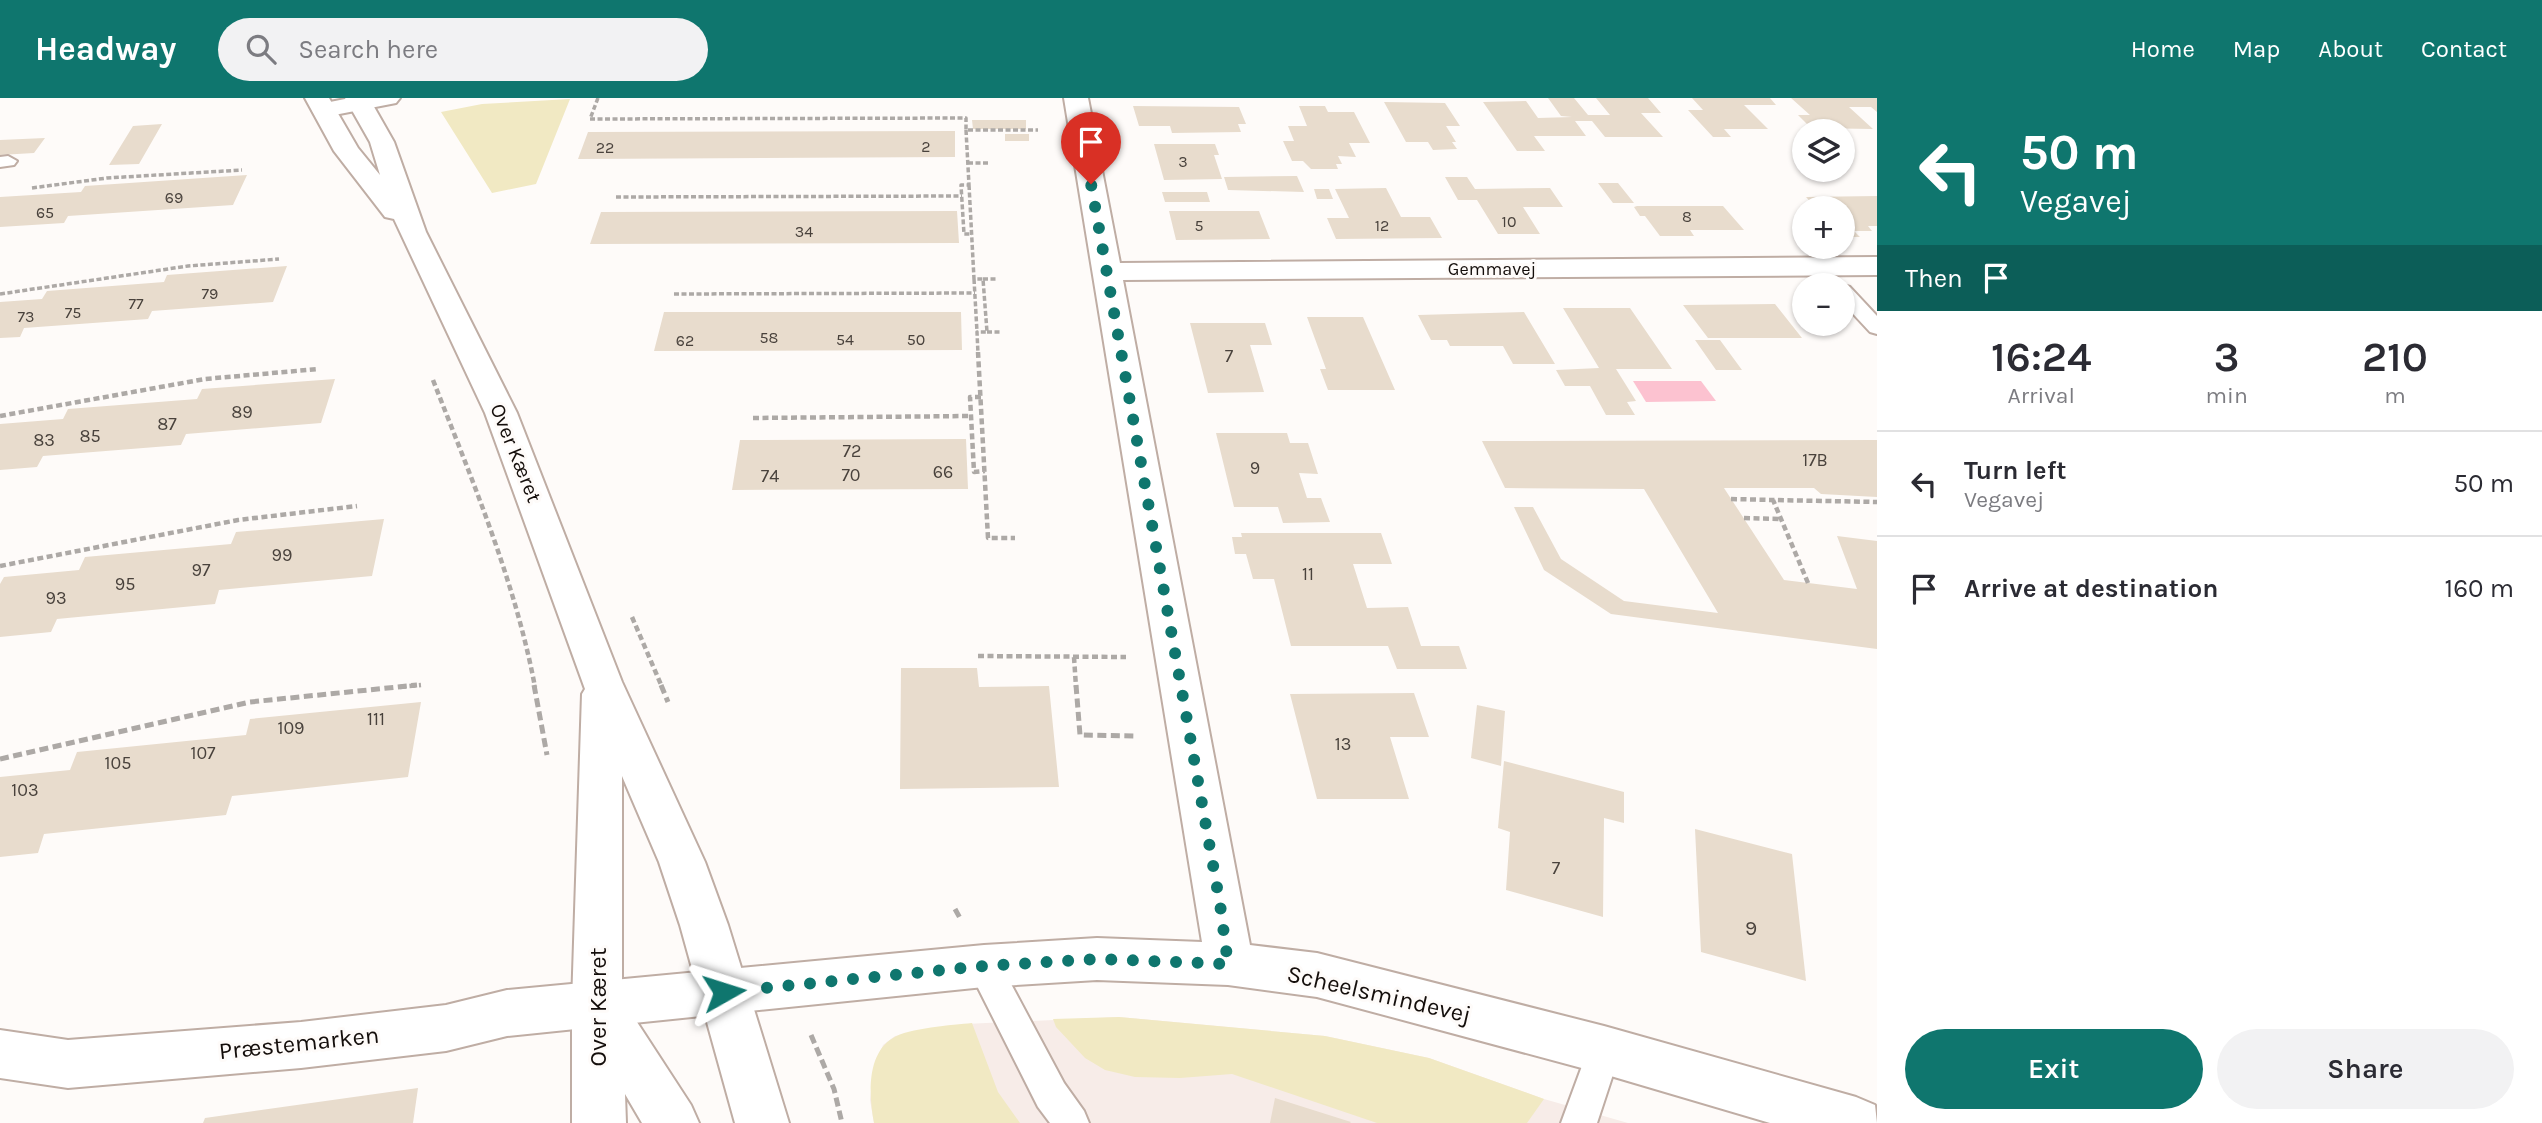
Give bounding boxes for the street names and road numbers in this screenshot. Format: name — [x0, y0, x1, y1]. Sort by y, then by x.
street label: Gemmavej — [1448, 258, 1536, 280]
street label: Over Kæret — [485, 400, 547, 506]
street label: Over Kæret — [584, 947, 612, 1067]
street label: Scheelsmindevej — [1284, 959, 1474, 1029]
street label: Præstemarken — [218, 1021, 380, 1065]

